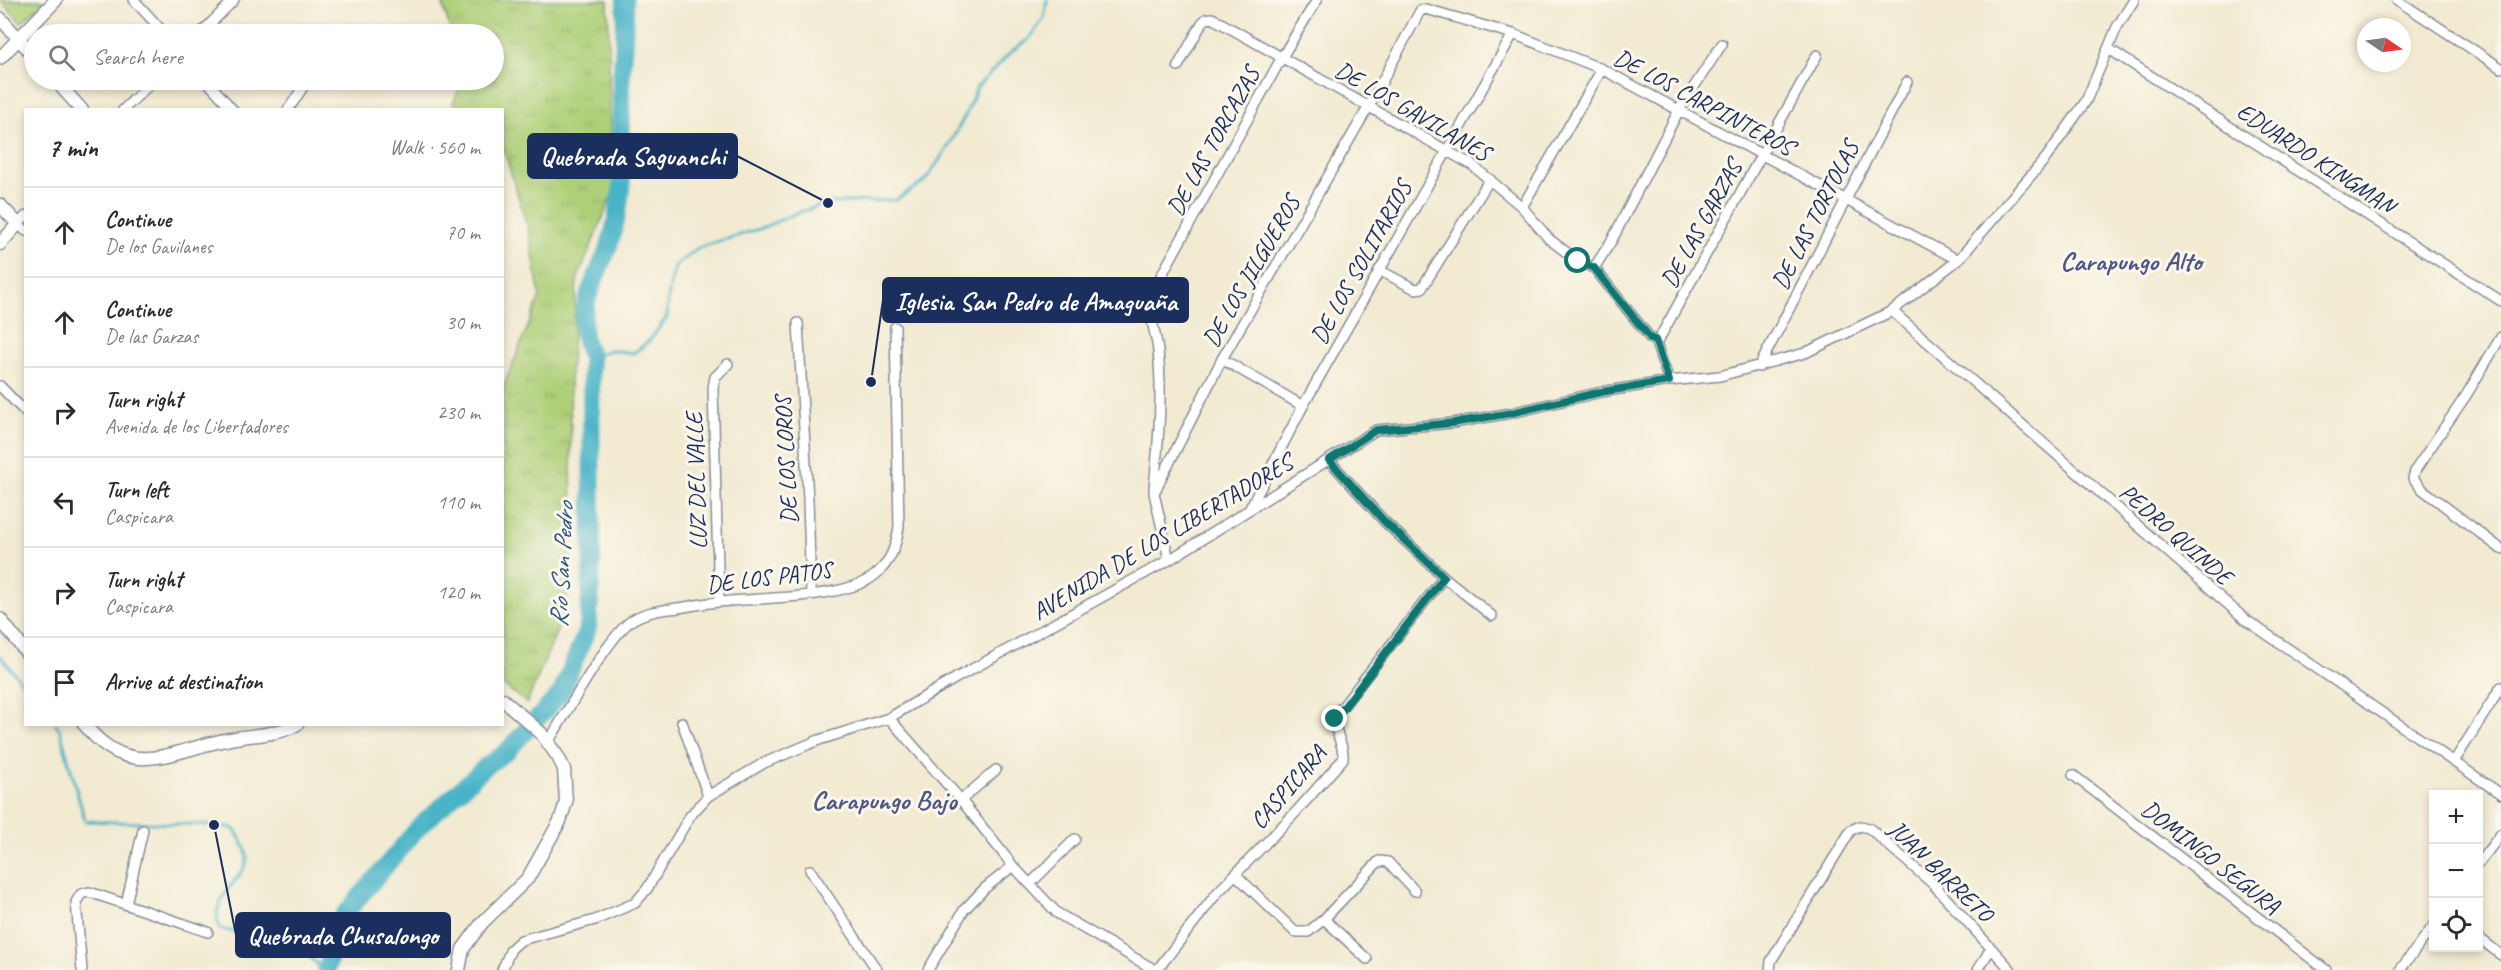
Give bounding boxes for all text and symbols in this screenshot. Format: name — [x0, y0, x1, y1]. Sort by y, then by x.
north arrow — [2357, 18, 2411, 72]
search box — [24, 24, 504, 90]
icon: search — [45, 41, 78, 74]
street label: DE LOS CARPINTEROS — [1609, 42, 1803, 164]
text: Search here — [93, 43, 183, 71]
street label: DE LOS GAVILANES — [1330, 54, 1499, 169]
street label: DE LAS TORCAZAS — [1160, 59, 1268, 220]
street label: EDUARDO KINGMAN — [2231, 96, 2403, 222]
text: 7 min — [48, 131, 98, 164]
street label: DE LAS TORTOLAS — [1765, 133, 1867, 294]
callout: Quebrada Saguanchi — [528, 134, 737, 178]
text: Walk · 560 m — [390, 135, 480, 160]
text: Quebrada Saguanchi — [541, 140, 728, 173]
street label: DE LAS GARZAS — [1654, 151, 1750, 293]
street label: DE LOS SOLITARIOS — [1304, 172, 1420, 349]
street label: DE LOS JILGUEROS — [1196, 187, 1308, 352]
text: Continue — [105, 206, 171, 234]
icon: ahead — [48, 216, 81, 249]
text: 70 m — [446, 220, 480, 245]
text: De los Gavilanes — [105, 234, 212, 259]
district label: Carapungo Alto — [2060, 244, 2204, 278]
route start — [1564, 247, 1590, 273]
callout: Iglesia San Pedro de Amaguaña — [883, 278, 1188, 322]
text: Iglesia San Pedro de Amaguaña — [895, 285, 1179, 318]
text: Continue — [105, 296, 171, 324]
icon: ahead — [48, 306, 81, 339]
text: 30 m — [446, 310, 480, 335]
text: De las Garzas — [105, 324, 198, 349]
text: Turn right — [105, 386, 182, 414]
street label: DE LOS LOROS — [767, 392, 804, 525]
icon: right — [48, 396, 81, 429]
text: 230 m — [437, 400, 480, 425]
street label: LUZ DEL VALLE — [679, 409, 713, 550]
text: Avenida de los Libertadores — [105, 414, 288, 439]
street label: AVENIDA DE LOS LIBERTADORES — [1026, 445, 1301, 627]
text: Turn left — [105, 476, 169, 504]
street label: PEDRO QUINDE — [2114, 477, 2241, 593]
icon: left — [48, 486, 81, 519]
text: 110 m — [437, 490, 480, 515]
water label: Río San Pedro — [542, 498, 581, 628]
text: Caspicara — [105, 504, 173, 529]
street label: DE LOS PATOS — [705, 554, 837, 600]
text: Turn right — [105, 566, 182, 594]
icon: right — [48, 576, 81, 609]
text: 120 m — [437, 580, 480, 605]
text: Caspicara — [105, 594, 173, 619]
icon: arrive — [48, 666, 81, 699]
text: Arrive at destination — [105, 668, 262, 696]
route end — [1321, 705, 1347, 731]
street label: CASPICARA — [1243, 738, 1333, 835]
district label: Carapungo Bajo — [811, 783, 959, 817]
map controls — [2429, 790, 2483, 952]
button: + — [2429, 790, 2483, 844]
street label: DOMINGO SEGURA — [2136, 793, 2287, 921]
street label: JUAN BARRETO — [1882, 813, 2001, 930]
button: − — [2429, 844, 2483, 898]
button: locate — [2429, 898, 2483, 952]
callout: Quebrada Chusalongo — [236, 913, 450, 957]
text: Quebrada Chusalongo — [248, 919, 441, 952]

